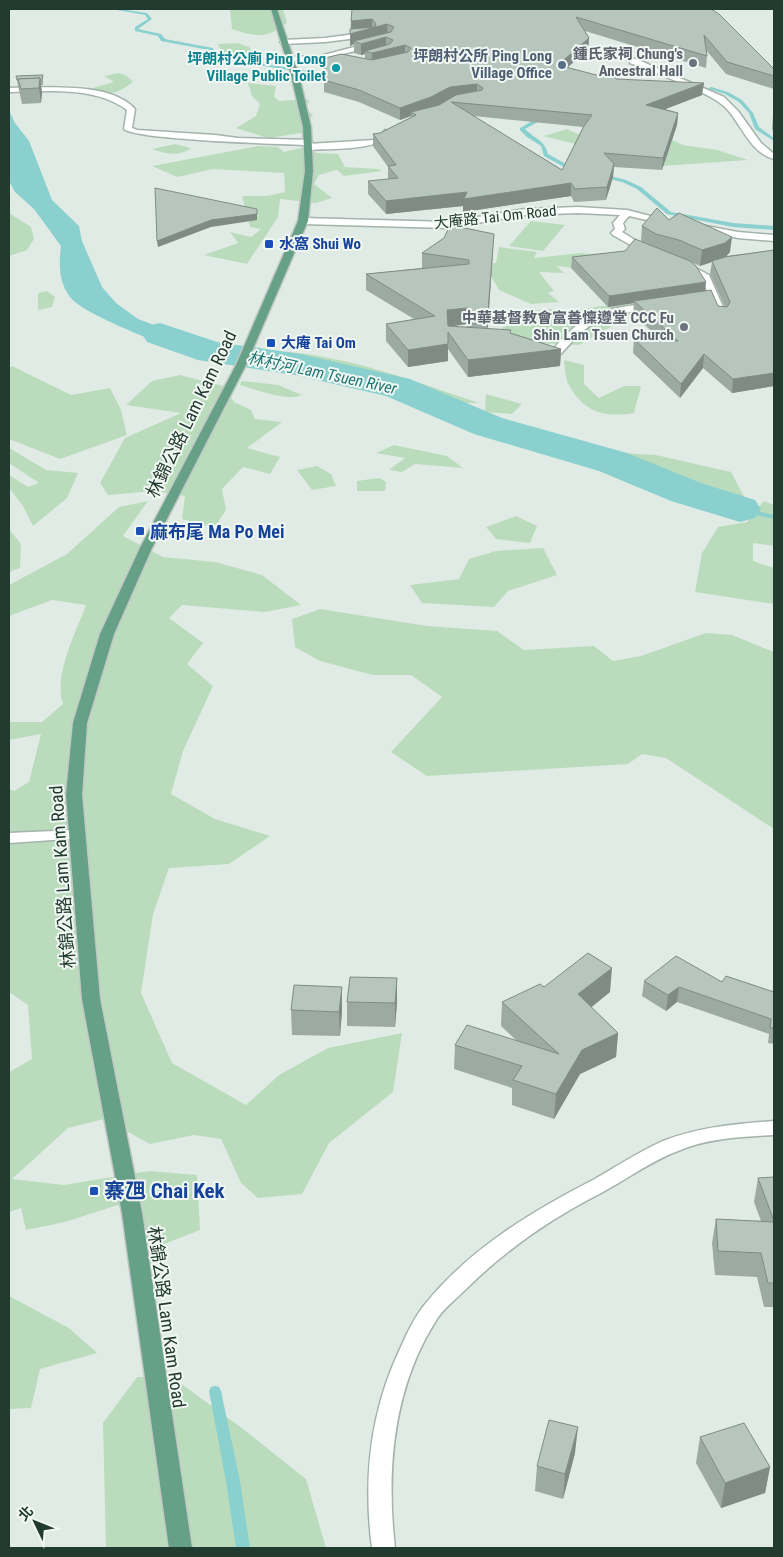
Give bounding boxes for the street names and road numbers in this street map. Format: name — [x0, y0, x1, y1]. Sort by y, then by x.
street label: 大庵路 Tai Om Road — [433, 202, 557, 232]
street label: 林錦公路 Lam Kam Road — [141, 327, 241, 501]
street label: 林錦公路 Lam Kam Road — [45, 785, 79, 969]
street label: 林錦公路 Lam Kam Road — [144, 1225, 190, 1409]

